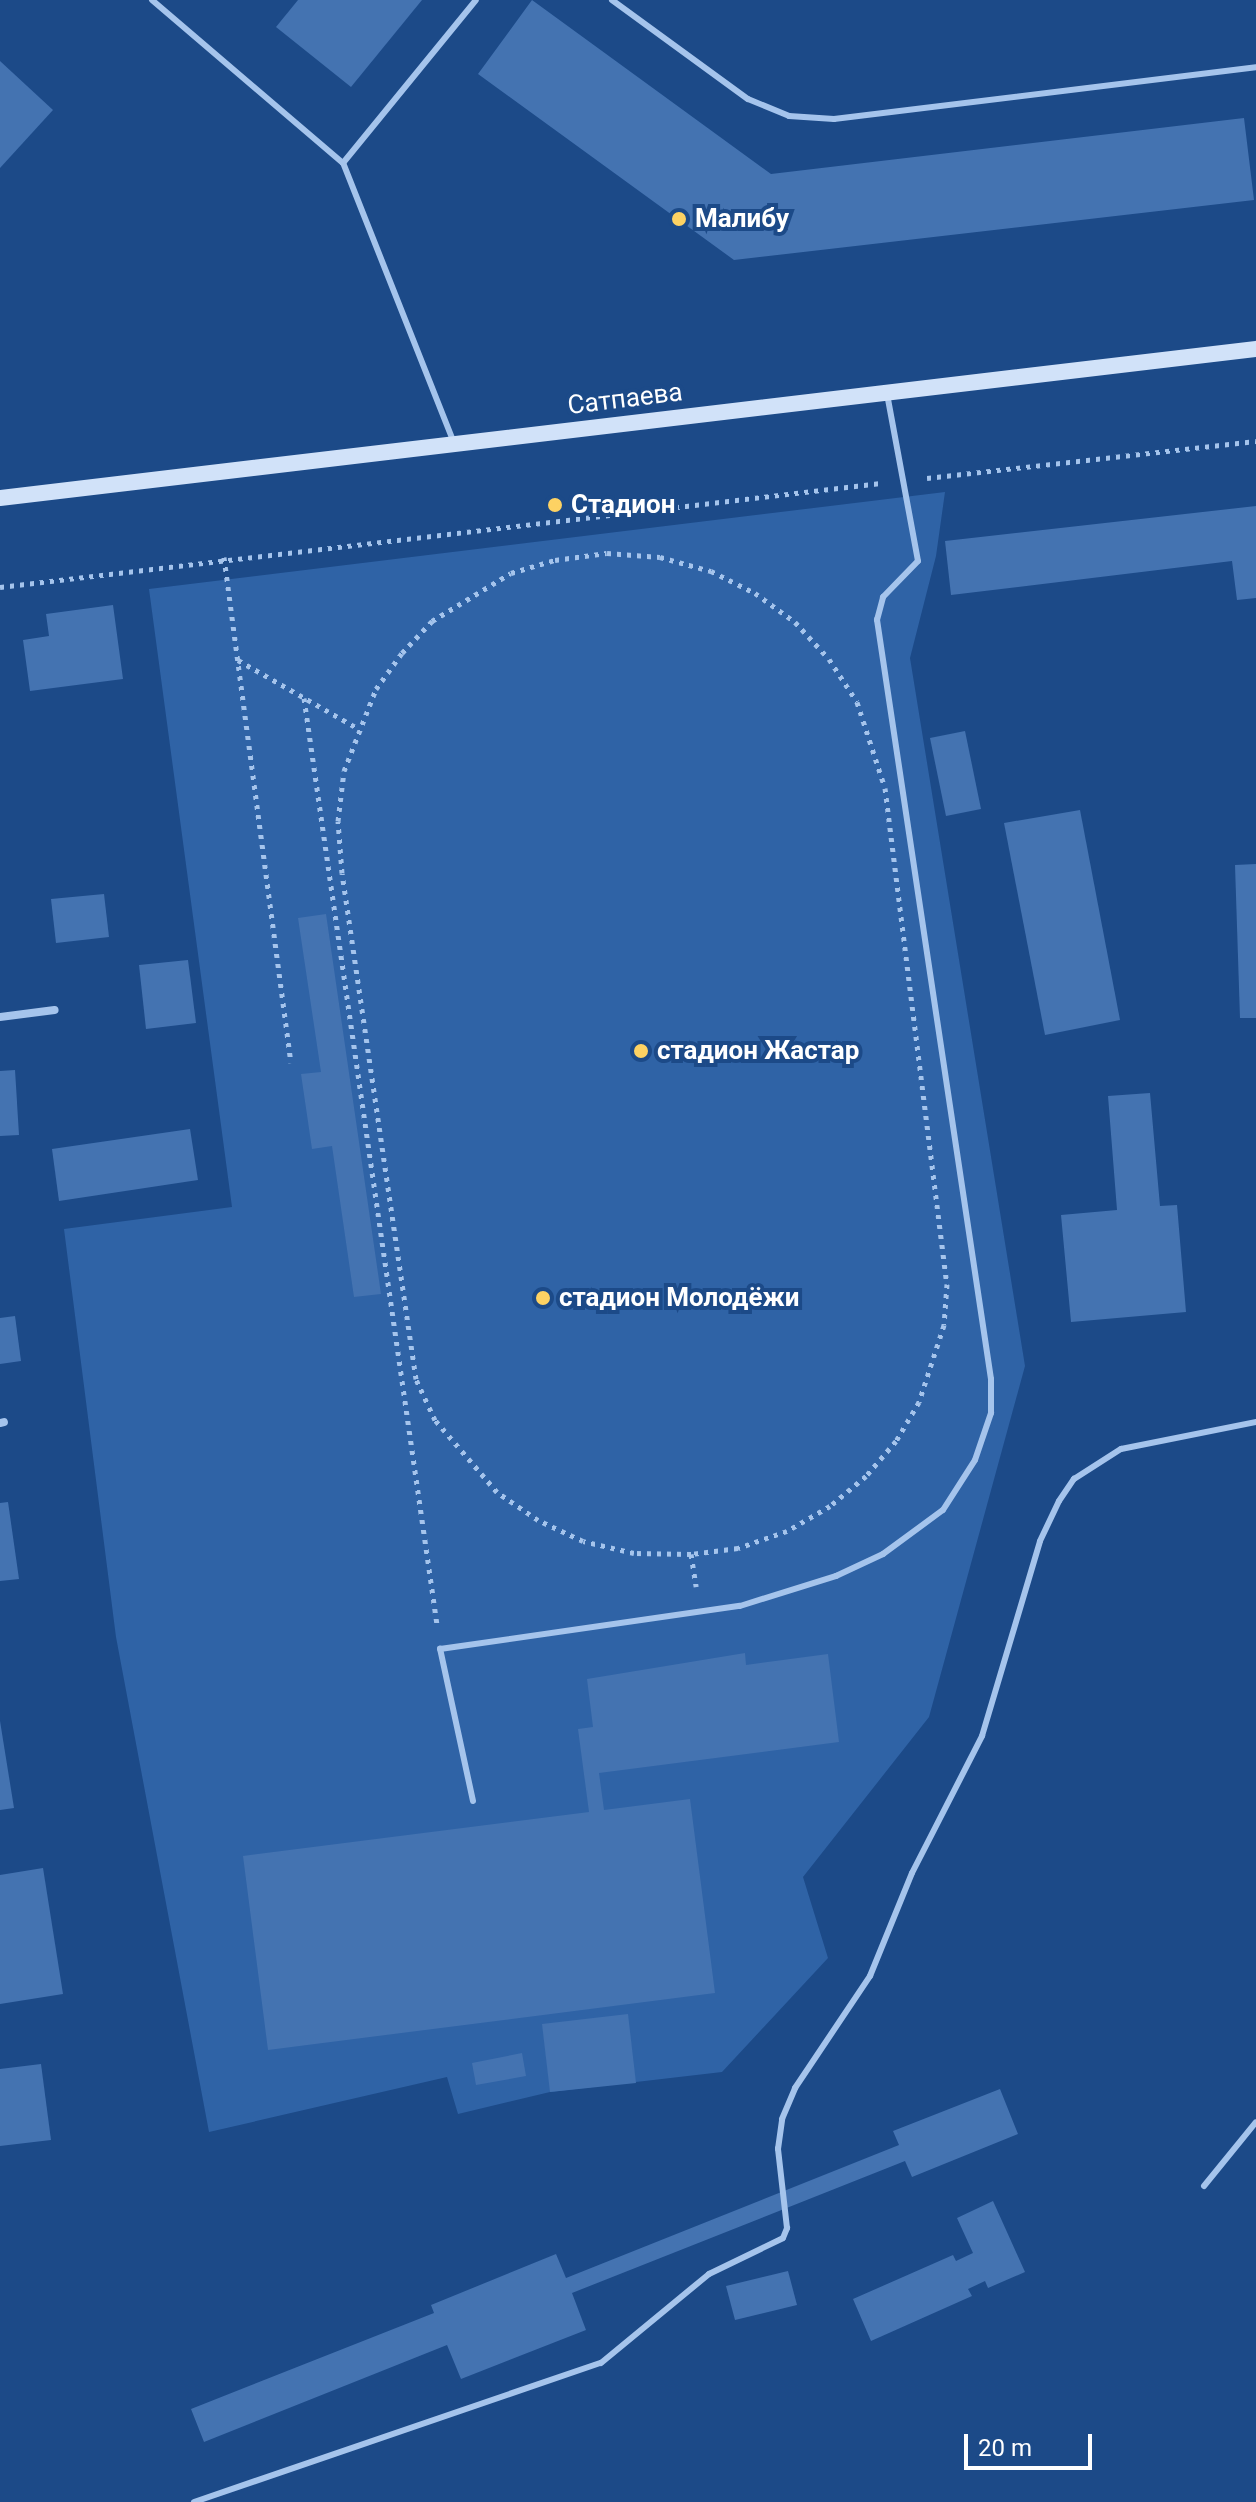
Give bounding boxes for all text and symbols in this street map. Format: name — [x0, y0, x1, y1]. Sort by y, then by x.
place label: Малибу — [695, 203, 789, 235]
marker: Малибу — [670, 210, 688, 228]
street label: Сатпаева — [566, 376, 684, 422]
place label: Стадион — [571, 489, 675, 521]
marker: Стадион — [546, 496, 564, 514]
place label: стадион Жастар — [657, 1035, 859, 1067]
marker: стадион Жастар — [632, 1042, 650, 1060]
place label: стадион Молодёжи — [559, 1282, 800, 1314]
marker: стадион Молодёжи — [534, 1289, 552, 1307]
scale bar — [968, 2418, 1096, 2468]
text: 20 m — [978, 2434, 1032, 2462]

